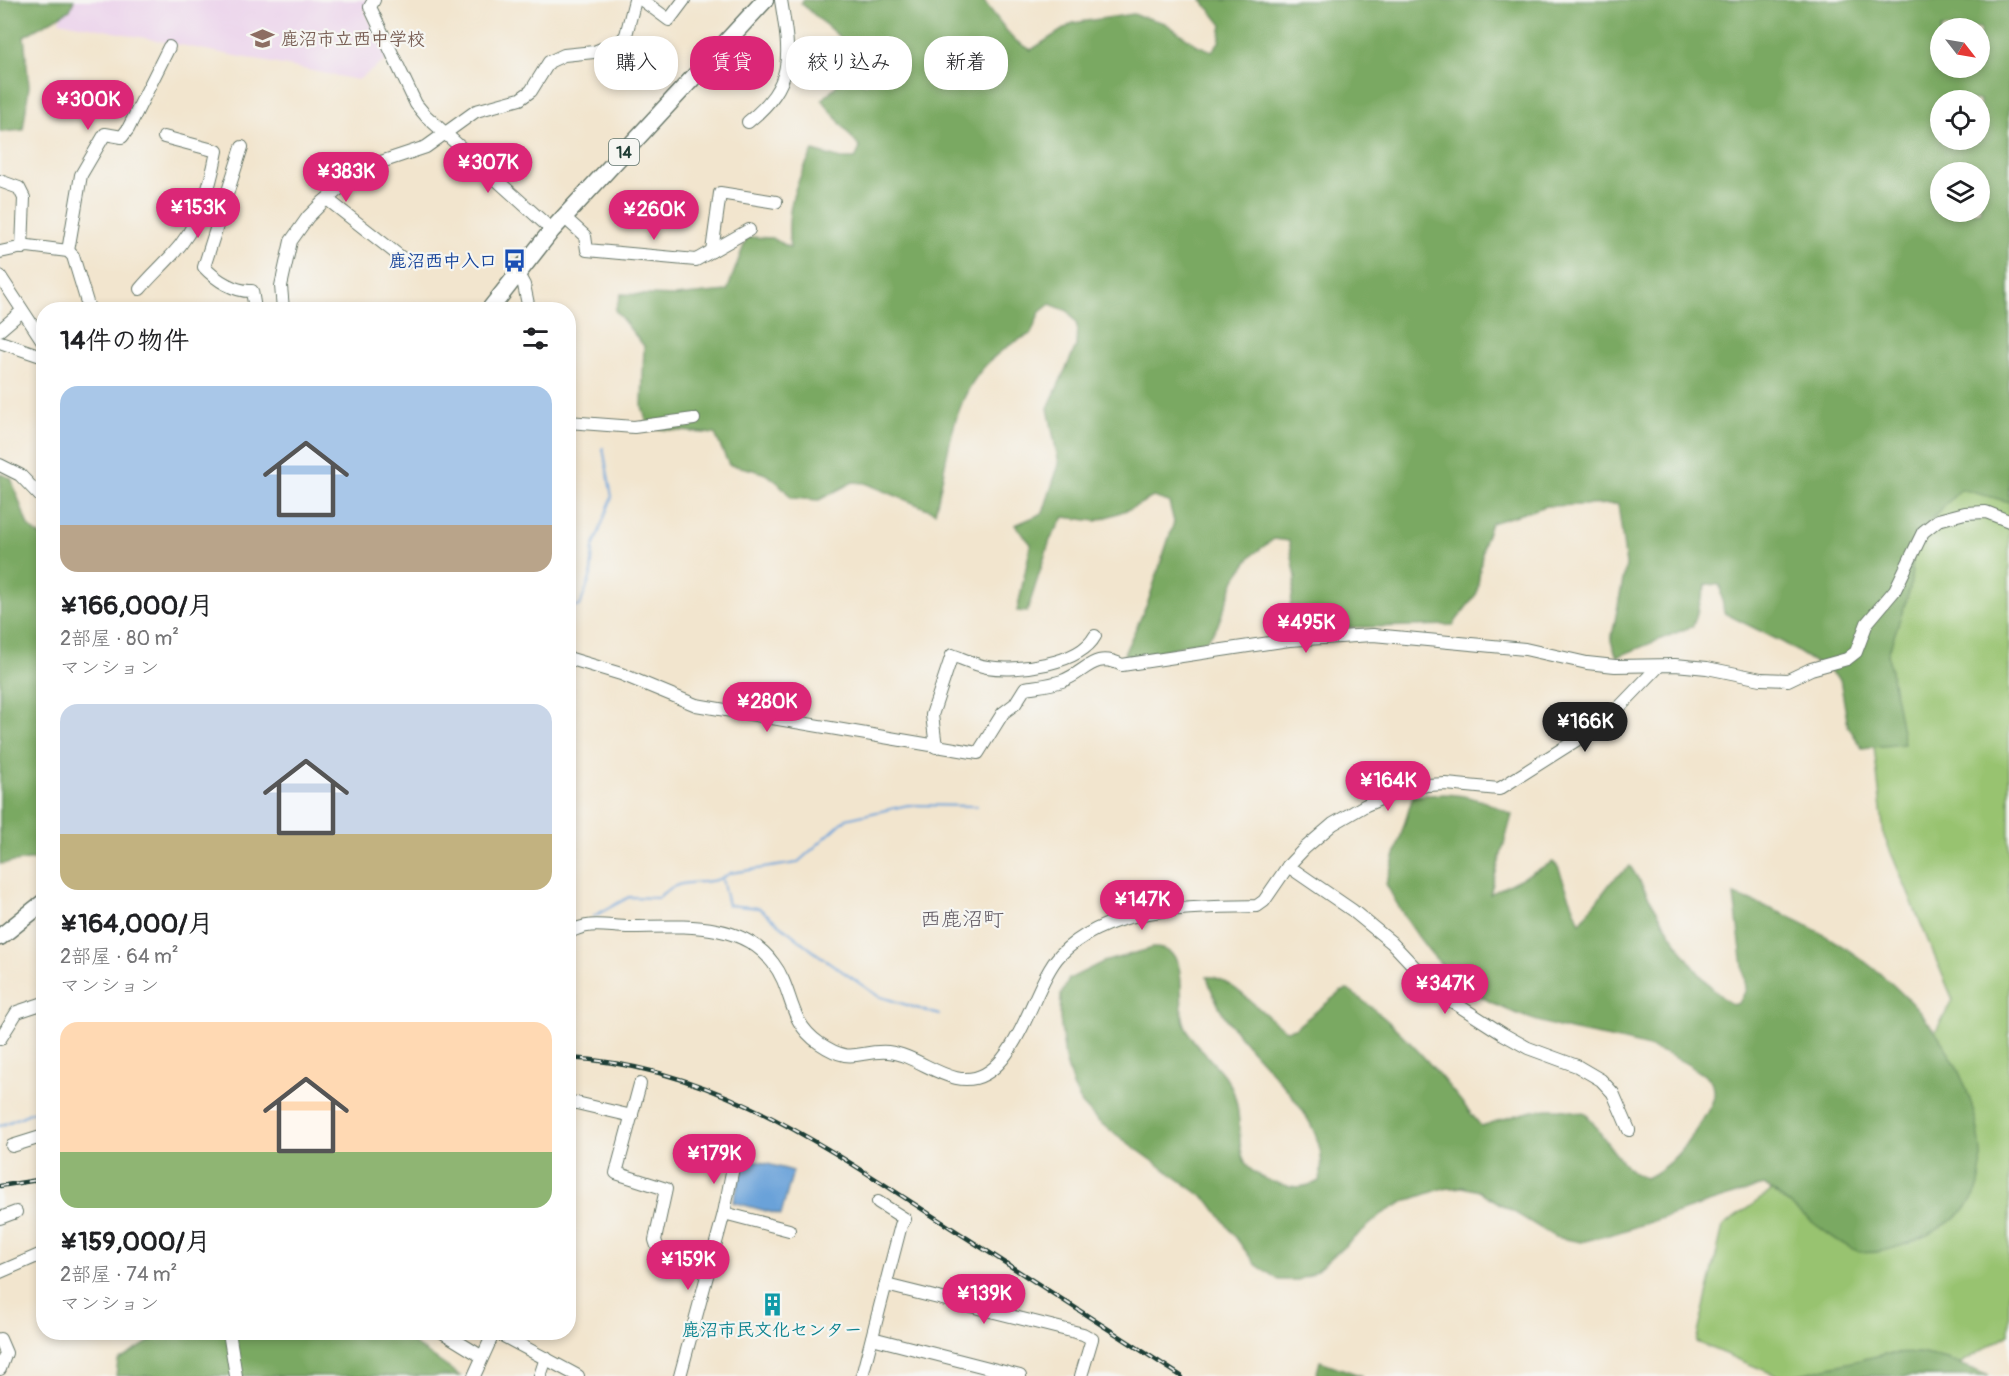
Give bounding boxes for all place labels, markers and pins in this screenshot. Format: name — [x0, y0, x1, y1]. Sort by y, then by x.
school or university icon: 鹿沼市立西中学校 — [250, 26, 276, 52]
place label: 鹿沼市立西中学校 — [281, 28, 425, 51]
pin: ¥300K — [46, 80, 130, 131]
pin: ¥307K — [446, 143, 530, 194]
pin: ¥383K — [304, 152, 388, 203]
pin: ¥153K — [156, 188, 240, 239]
pin: ¥260K — [612, 190, 696, 241]
bus stop icon: 鹿沼西中入口 — [502, 248, 528, 274]
place label: 鹿沼西中入口 — [389, 250, 497, 273]
pin: ¥495K — [1264, 603, 1348, 654]
pin: ¥280K — [725, 682, 809, 733]
pin: ¥166K — [1543, 702, 1627, 753]
pin: ¥164K — [1346, 761, 1430, 812]
pin: ¥147K — [1100, 880, 1184, 931]
pin: ¥347K — [1403, 964, 1487, 1015]
pin: ¥179K — [672, 1134, 756, 1185]
pin: ¥159K — [646, 1240, 730, 1291]
pin: ¥139K — [942, 1274, 1026, 1325]
building icon: 鹿沼市民文化センター — [759, 1291, 785, 1317]
place label: 鹿沼市民文化センター — [682, 1319, 862, 1342]

